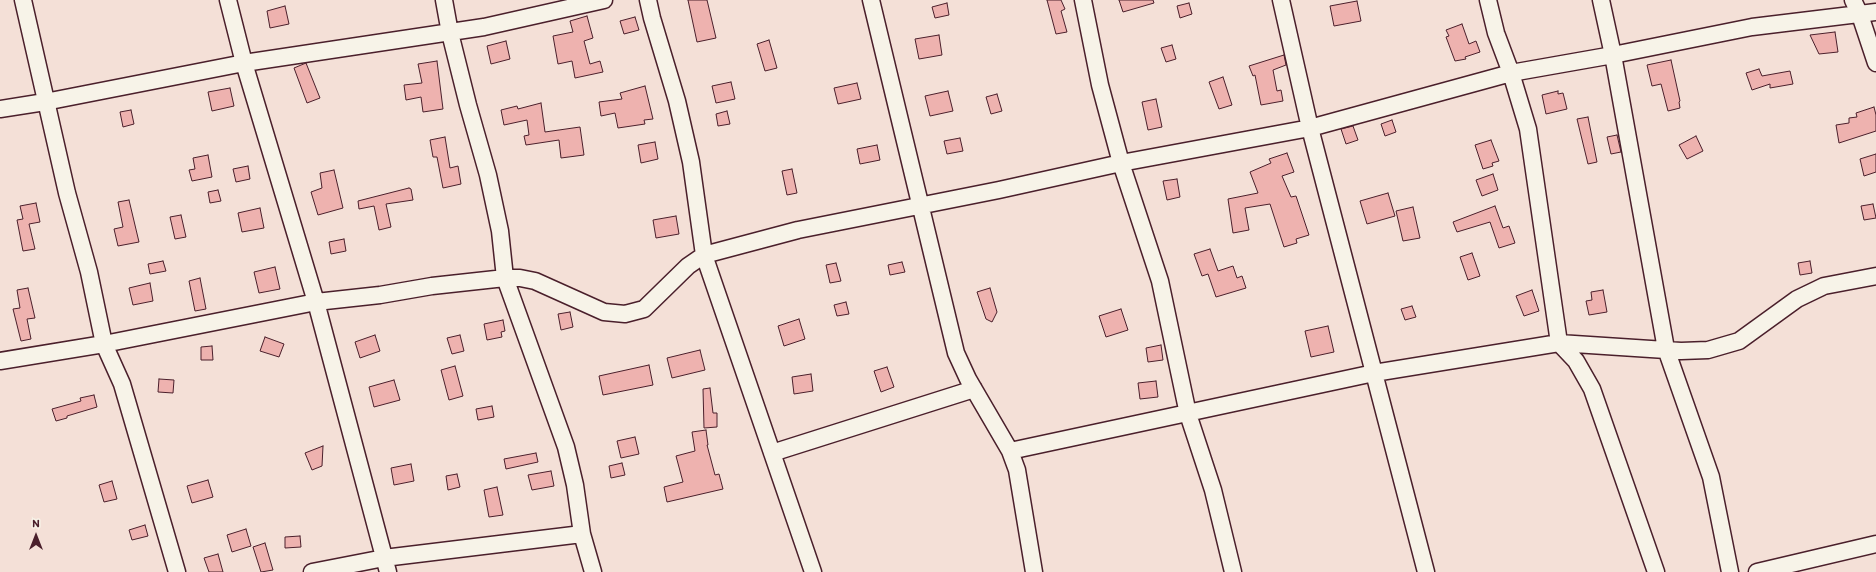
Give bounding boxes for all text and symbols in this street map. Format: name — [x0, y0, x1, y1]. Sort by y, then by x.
north arrow — [16, 516, 56, 556]
text: N — [32, 517, 40, 530]

